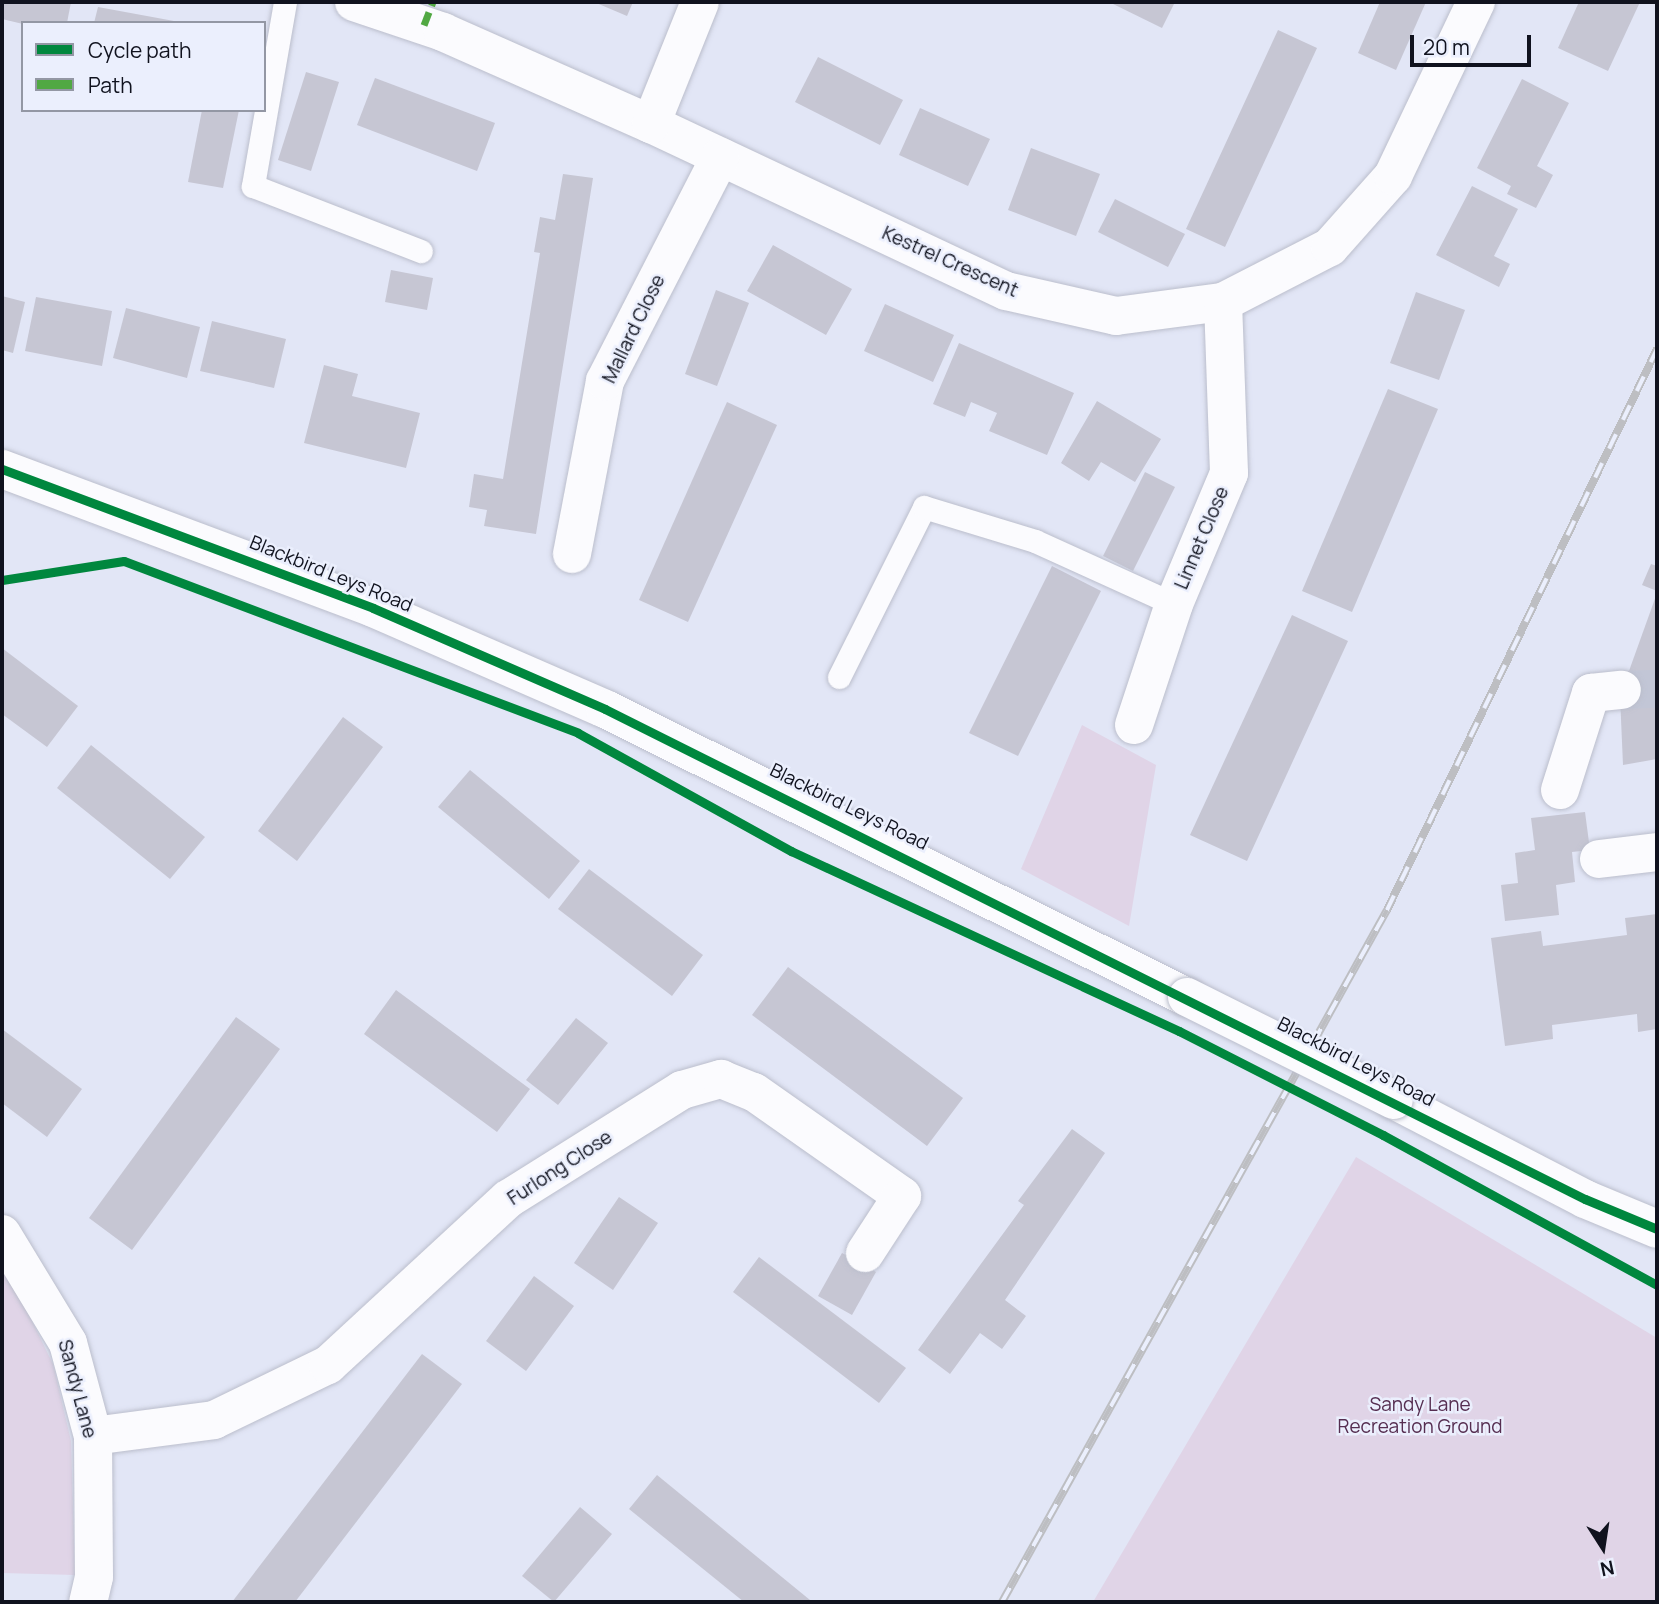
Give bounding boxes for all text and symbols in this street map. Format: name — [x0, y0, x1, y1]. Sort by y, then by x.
legend — [21, 21, 266, 112]
scale bar — [1414, 21, 1535, 65]
text: 20 m — [1423, 33, 1470, 61]
text: Cycle path — [88, 36, 191, 64]
text: Path — [88, 71, 133, 99]
street label: Kestrel Crescent — [878, 222, 1022, 302]
street label: Mallard Close — [598, 271, 670, 387]
street label: Linnet Close — [1170, 483, 1234, 593]
street label: Blackbird Leys Road — [246, 531, 416, 617]
street label: Blackbird Leys Road — [766, 759, 932, 855]
street label: Blackbird Leys Road — [1274, 1012, 1438, 1112]
street label: Furlong Close — [503, 1126, 617, 1210]
street label: Sandy Lane — [53, 1337, 101, 1441]
park label: Sandy Lane Recreation Ground — [1337, 1394, 1503, 1438]
north arrow — [1568, 1513, 1638, 1583]
text: N — [1598, 1554, 1617, 1583]

